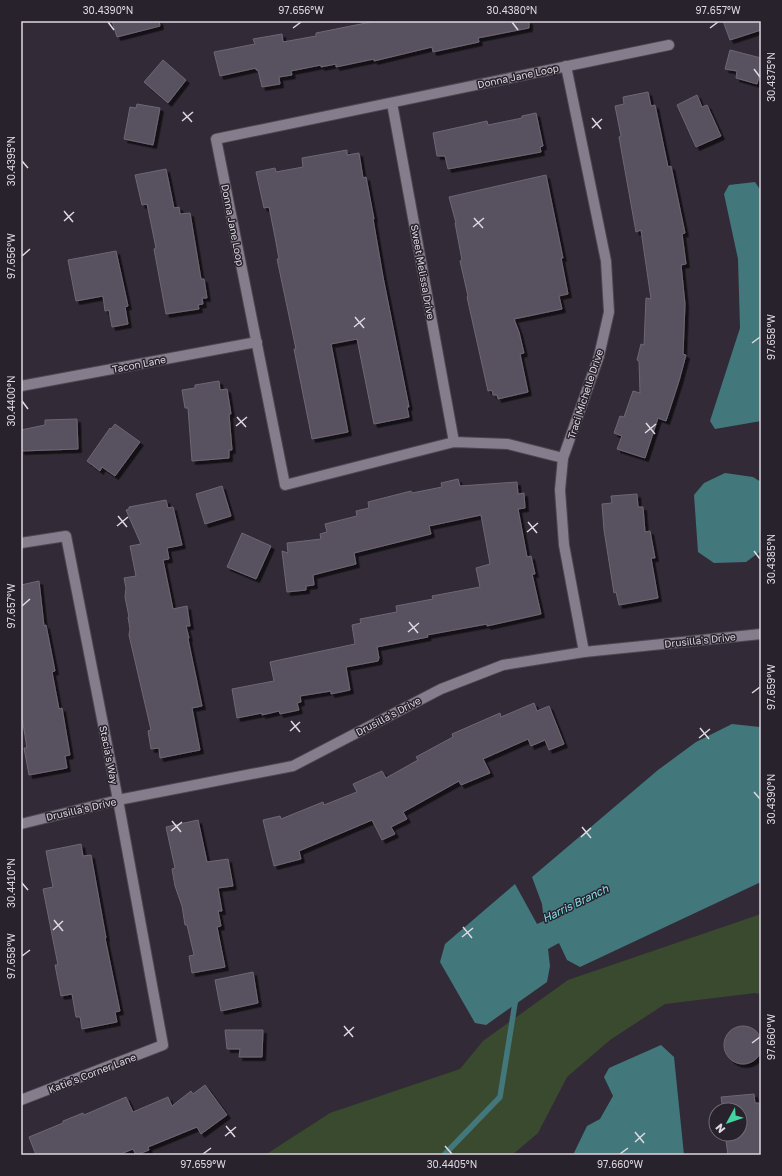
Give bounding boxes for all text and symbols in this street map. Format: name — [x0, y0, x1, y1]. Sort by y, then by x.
text: 30.4390°N — [83, 4, 133, 16]
text: 97.656°W — [278, 4, 324, 16]
text: 30.4380°N — [487, 4, 537, 16]
text: 97.657°W — [696, 4, 741, 16]
text: 30.4375°N — [765, 52, 777, 102]
street label: Donna Jane Loop — [476, 62, 560, 90]
text: 30.4395°N — [5, 136, 17, 186]
street label: Donna Jane Loop — [219, 183, 247, 267]
street label: Sweet Melissa Drive — [409, 224, 437, 321]
text: 97.656°W — [5, 233, 17, 279]
text: 97.658°W — [765, 314, 777, 360]
street label: Traci Michelle Drive — [565, 348, 605, 440]
street label: Tacon Lane — [111, 353, 167, 375]
text: 30.4400°N — [5, 375, 17, 427]
text: 30.4385°N — [765, 534, 777, 584]
text: 97.657°W — [5, 583, 17, 629]
street label: Drusilla's Drive — [664, 630, 736, 650]
text: 97.659°W — [765, 664, 777, 710]
street label: Drusilla's Drive — [354, 694, 423, 738]
street label: Stacia's Way — [97, 725, 121, 786]
text: 30.4390°N — [765, 774, 777, 824]
street label: Drusilla's Drive — [45, 795, 117, 823]
text: 30.4410°N — [5, 858, 17, 908]
water label: Harris Branch — [540, 881, 611, 925]
text: 97.658°W — [5, 933, 17, 979]
text: 97.660°W — [765, 1014, 777, 1060]
street label: Katie's Corner Lane — [46, 1051, 138, 1095]
north arrow — [708, 1102, 748, 1142]
text: N — [712, 1121, 728, 1136]
text: 97.659°W — [180, 1158, 226, 1170]
text: 30.4405°N — [427, 1158, 477, 1170]
text: 97.660°W — [597, 1158, 643, 1170]

